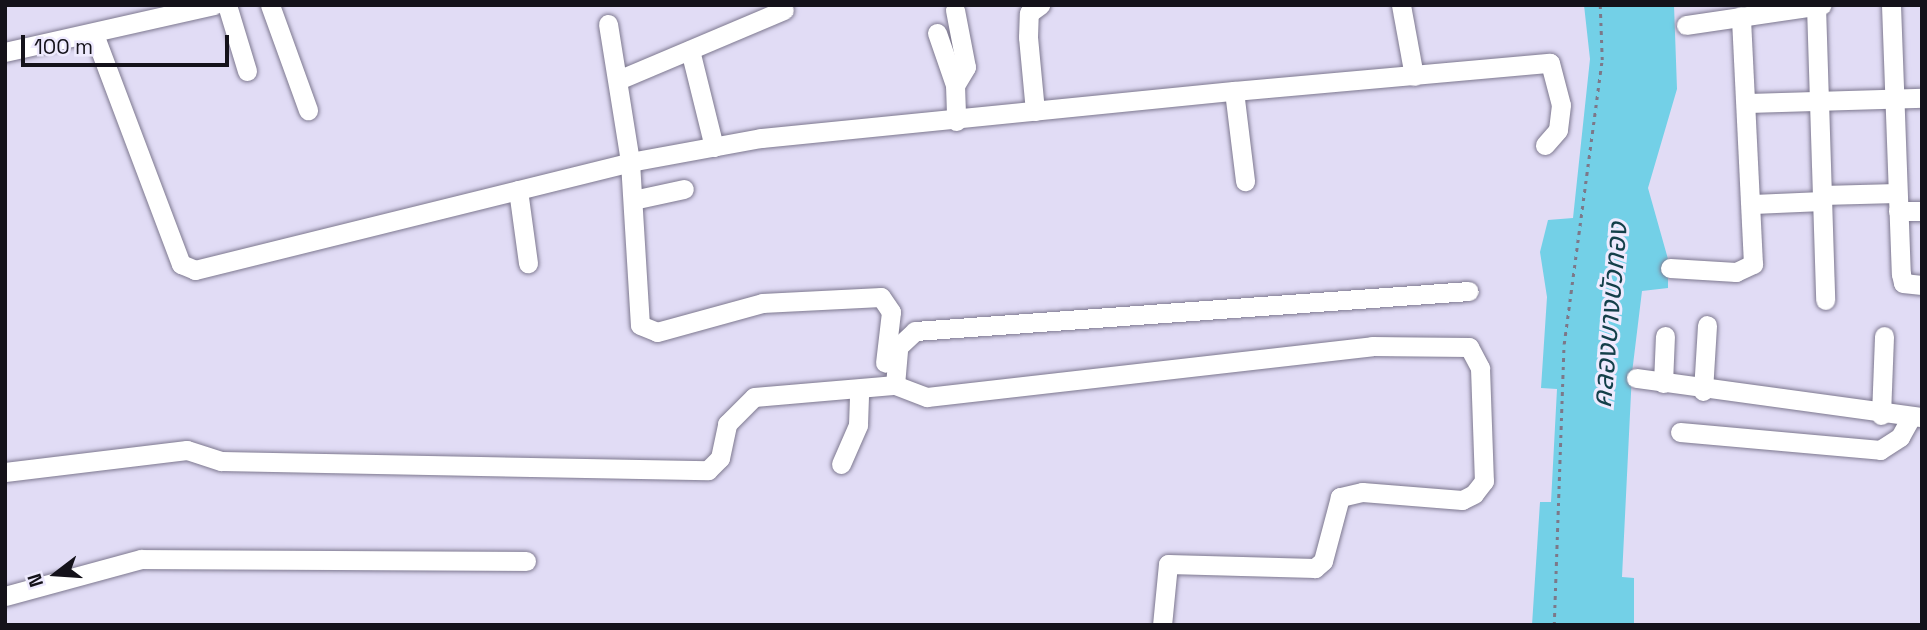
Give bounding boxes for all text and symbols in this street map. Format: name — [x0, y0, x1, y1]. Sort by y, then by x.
scale bar — [24, 21, 233, 65]
text: 100 m — [34, 33, 93, 60]
water label: คลองบางบัวทอง — [1584, 221, 1634, 409]
north arrow — [21, 539, 91, 609]
text: N — [22, 571, 49, 590]

